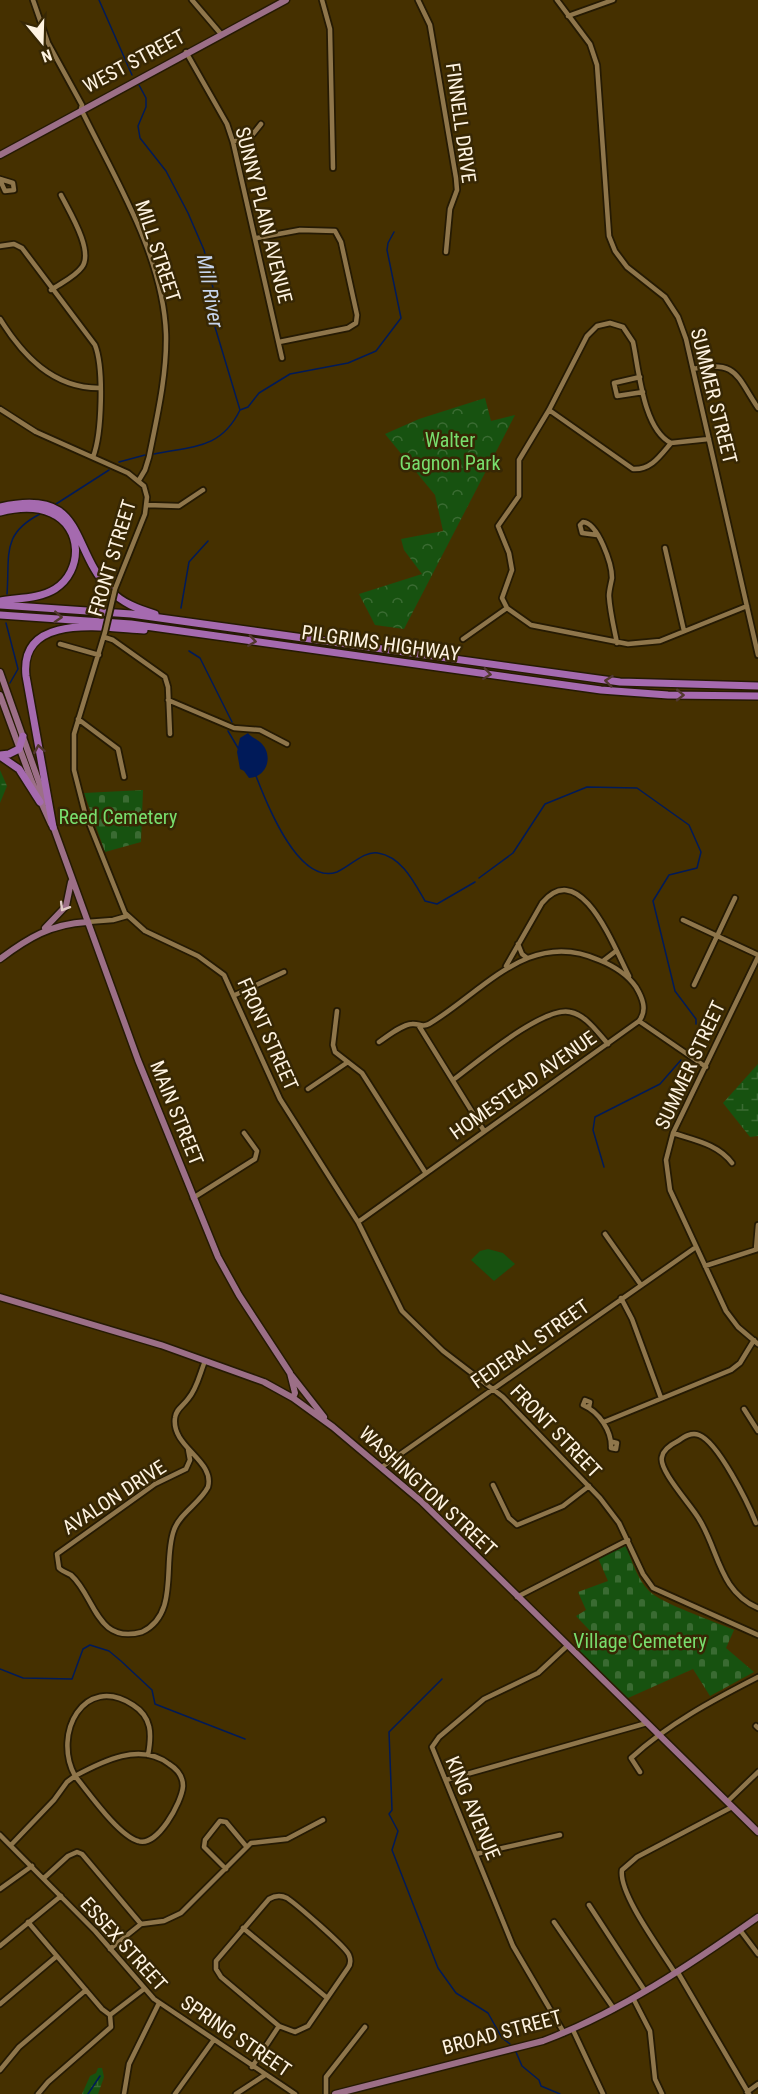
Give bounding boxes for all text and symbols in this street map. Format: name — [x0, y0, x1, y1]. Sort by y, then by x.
north arrow — [12, 12, 72, 72]
street label: WEST STREET — [79, 24, 189, 98]
text: N — [39, 45, 54, 66]
street label: FINNELL DRIVE — [441, 61, 481, 185]
street label: SUNNY PLAIN AVENUE — [230, 124, 298, 306]
street label: MILL STREET — [130, 197, 186, 305]
water label: Mill River — [192, 252, 228, 330]
street label: SUMMER STREET — [686, 326, 742, 466]
park label: Walter Gagnon Park — [400, 428, 500, 475]
street label: FRONT STREET — [83, 497, 141, 619]
one-way arrow — [54, 610, 63, 623]
street label: PILGRIMS HIGHWAY — [300, 620, 462, 666]
one-way arrow — [247, 634, 257, 646]
one-way arrow — [482, 668, 491, 680]
one-way arrow — [605, 675, 614, 688]
one-way arrow — [676, 689, 685, 702]
one-way arrow — [33, 744, 46, 754]
park label: Reed Cemetery — [59, 805, 177, 829]
one-way arrow — [59, 901, 71, 911]
street label: FRONT STREET — [232, 974, 304, 1094]
street label: SUMMER STREET — [650, 997, 730, 1133]
street label: HOMESTEAD AVENUE — [445, 1025, 601, 1144]
street label: MAIN STREET — [145, 1057, 209, 1169]
street label: FEDERAL STREET — [466, 1294, 594, 1394]
street label: FRONT STREET — [505, 1379, 607, 1483]
street label: WASHINGTON STREET — [354, 1421, 502, 1561]
street label: AVALON DRIVE — [58, 1455, 170, 1539]
park label: Village Cemetery — [573, 1629, 707, 1653]
street label: KING AVENUE — [440, 1753, 506, 1863]
street label: ESSEX STREET — [76, 1892, 172, 1996]
street label: SPRING STREET — [176, 1990, 296, 2082]
street label: BROAD STREET — [440, 2005, 564, 2059]

